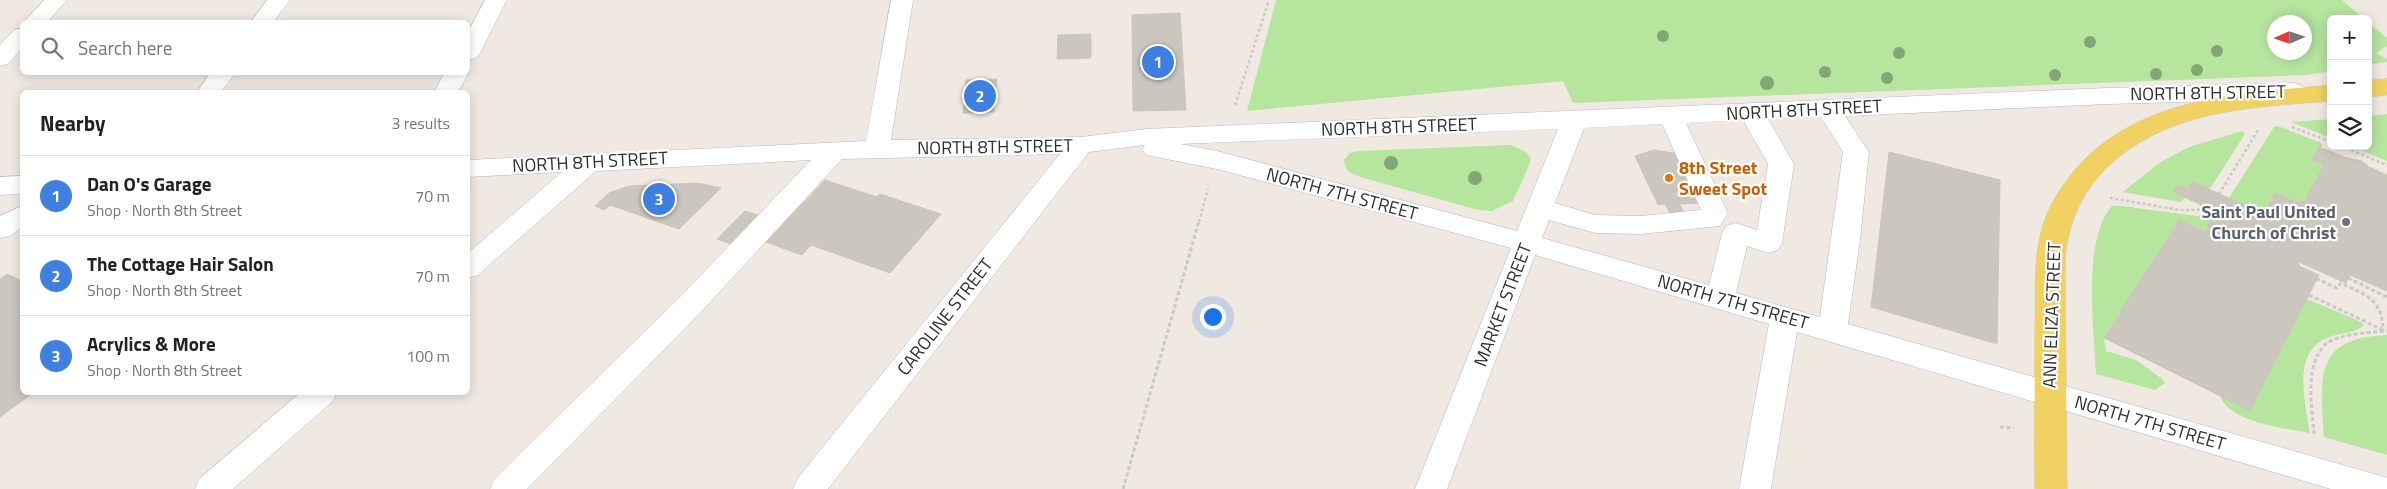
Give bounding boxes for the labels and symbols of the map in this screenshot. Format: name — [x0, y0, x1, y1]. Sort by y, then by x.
north arrow — [2267, 15, 2312, 60]
pin: 1 — [1142, 43, 1174, 81]
pin: 2 — [964, 77, 996, 115]
street label: NORTH 8TH STREET — [2130, 78, 2287, 107]
street label: NORTH 8TH STREET — [1725, 92, 1883, 127]
street label: NORTH 8TH STREET — [1321, 110, 1478, 143]
street label: NORTH 8TH STREET — [917, 132, 1074, 161]
street label: NORTH 8TH STREET — [511, 144, 669, 179]
place label: 8th Street Sweet Spot — [1679, 154, 1768, 202]
street label: NORTH 7TH STREET — [1263, 160, 1421, 227]
marker: 8th Street Sweet Spot — [1663, 172, 1675, 184]
pin: 3 — [643, 180, 675, 218]
place label: Saint Paul United Church of Christ — [2202, 198, 2336, 246]
marker: Saint Paul United Church of Christ — [2340, 216, 2352, 228]
street label: MARKET STREET — [1467, 239, 1539, 370]
street label: ANN ELIZA STREET — [2035, 241, 2068, 388]
street label: CAROLINE STREET — [890, 252, 999, 381]
street label: NORTH 7TH STREET — [1654, 267, 1812, 336]
your location — [1200, 304, 1226, 330]
street label: NORTH 7TH STREET — [2071, 388, 2229, 457]

